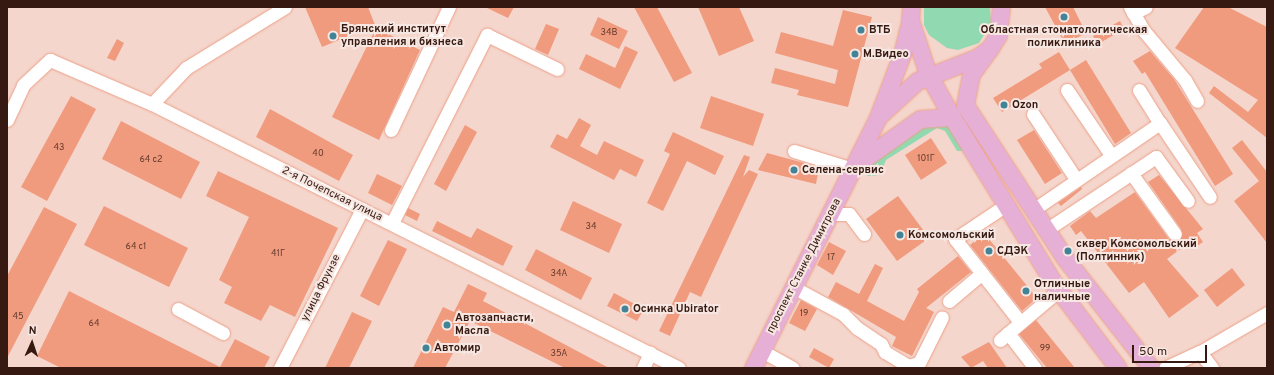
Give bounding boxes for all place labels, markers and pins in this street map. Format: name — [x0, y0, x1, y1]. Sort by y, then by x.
marker: Областная стоматологическая поликлиника — [1058, 11, 1070, 23]
place label: Брянский институт управления и бизнеса — [341, 23, 463, 49]
place label: ВТБ — [869, 23, 891, 37]
place label: Областная стоматологическая поликлиника — [981, 24, 1147, 50]
marker: ВТБ — [856, 25, 866, 35]
marker: Брянский институт управления и бизнеса — [328, 31, 338, 41]
place label: М.Видео — [863, 47, 909, 61]
marker: М.Видео — [850, 49, 860, 59]
place label: Ozon — [1012, 98, 1038, 112]
marker: Ozon — [999, 100, 1009, 110]
place label: Селена-сервис — [802, 163, 884, 177]
marker: Селена-сервис — [789, 165, 799, 175]
place label: Комсомольский — [908, 228, 995, 242]
marker: Комсомольский — [895, 230, 905, 240]
place label: сквер Комсомольский (Полтинник) — [1076, 238, 1197, 264]
place label: СДЭК — [997, 244, 1028, 258]
marker: СДЭК — [984, 246, 994, 256]
marker: сквер Комсомольский (Полтинник) — [1063, 246, 1073, 256]
place label: Отличные наличные — [1034, 278, 1090, 304]
marker: Отличные наличные — [1021, 286, 1031, 296]
place label: Осинка Ubirator — [633, 302, 719, 316]
marker: Осинка Ubirator — [620, 304, 630, 314]
place label: Автозапчасти, Масла — [455, 312, 533, 338]
marker: Автозапчасти, Масла — [442, 320, 452, 330]
place label: Автомир — [434, 341, 481, 355]
marker: Автомир — [421, 343, 431, 353]

